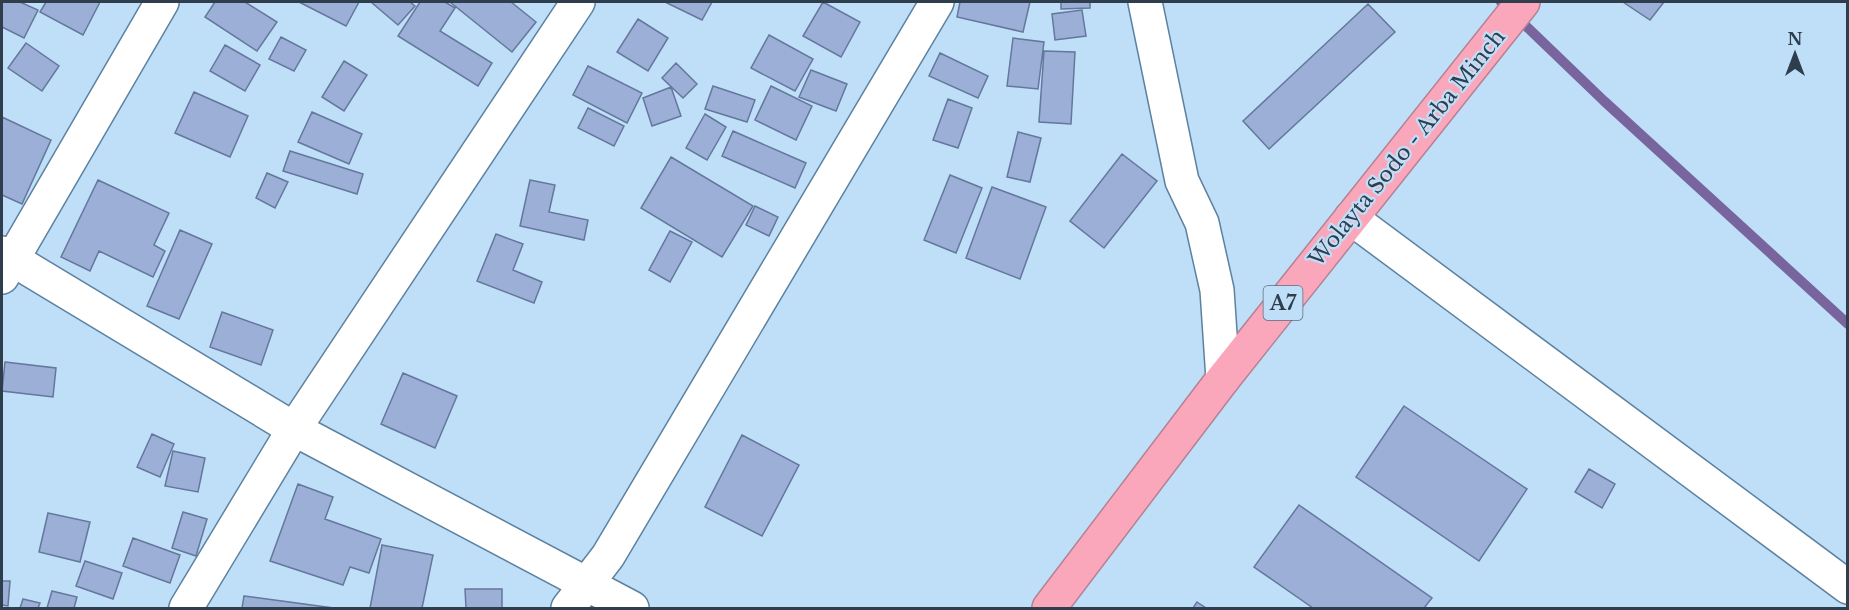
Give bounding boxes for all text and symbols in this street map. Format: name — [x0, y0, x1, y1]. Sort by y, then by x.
street label: Wolayta Sodo - Arba Minch — [1303, 24, 1511, 272]
north arrow — [1765, 24, 1825, 84]
text: N — [1787, 29, 1803, 49]
road number: A7 — [1264, 286, 1302, 320]

